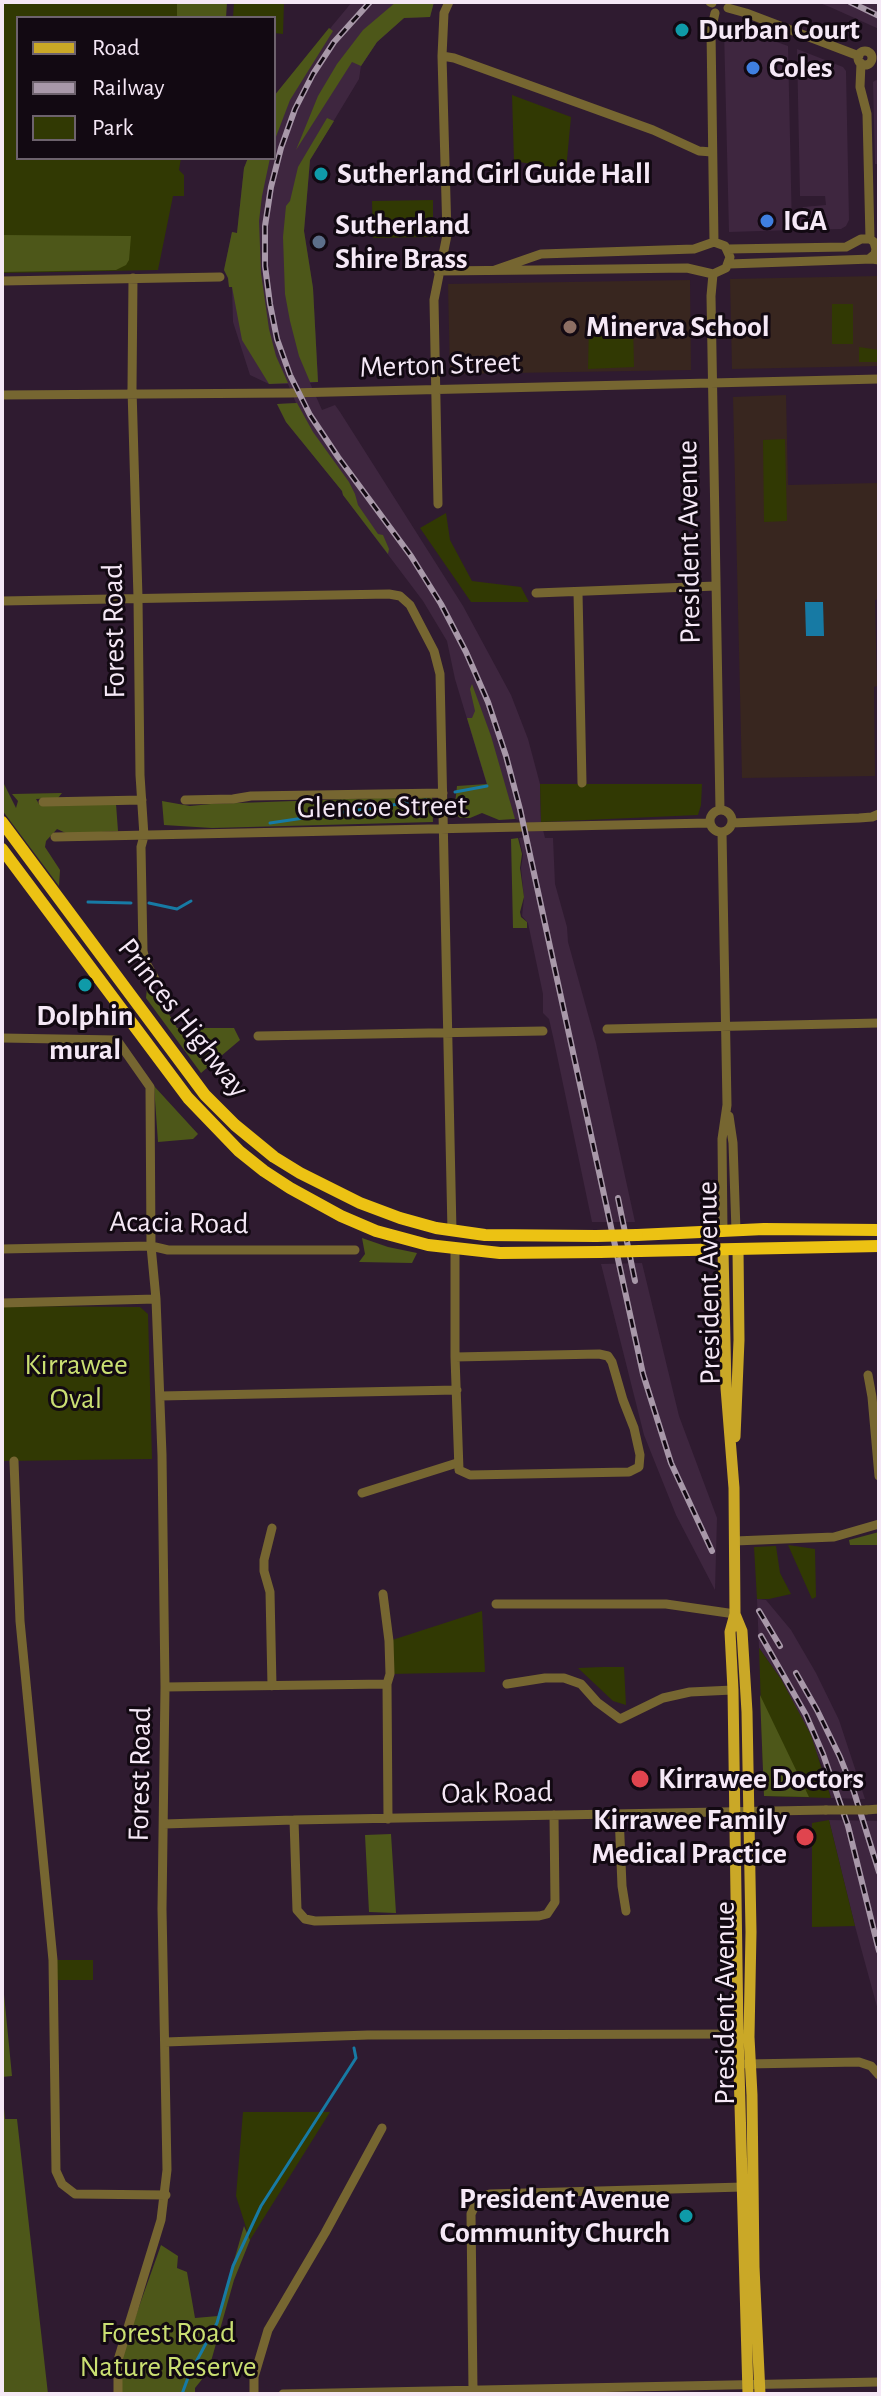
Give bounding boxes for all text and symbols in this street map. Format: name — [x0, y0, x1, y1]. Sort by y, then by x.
place label: Durban Court — [698, 12, 860, 48]
legend — [16, 16, 276, 160]
marker: Durban Court — [673, 21, 691, 39]
text: Road — [92, 36, 140, 60]
place label: Coles — [769, 50, 832, 86]
marker: Coles — [744, 59, 762, 77]
text: Railway — [92, 76, 164, 100]
text: Park — [92, 116, 133, 140]
place label: Sutherland Girl Guide Hall — [337, 156, 651, 192]
marker: Sutherland Girl Guide Hall — [312, 165, 330, 183]
place label: IGA — [783, 203, 827, 239]
place label: Sutherland Shire Brass — [335, 207, 470, 278]
marker: IGA — [758, 212, 776, 230]
marker: Sutherland Shire Brass — [310, 233, 328, 251]
place label: Minerva School — [586, 309, 770, 345]
marker: Minerva School — [561, 318, 579, 336]
street label: Merton Street — [359, 344, 521, 386]
street label: President Avenue — [669, 440, 709, 644]
street label: Forest Road — [95, 563, 133, 699]
street label: Glencoe Street — [297, 788, 467, 826]
street label: Princes Highway — [110, 931, 256, 1105]
marker: Dolphin mural — [76, 976, 94, 994]
place label: Dolphin mural — [36, 998, 134, 1068]
street label: President Avenue — [689, 1181, 729, 1385]
street label: Acacia Road — [109, 1204, 249, 1242]
park label: Kirrawee Oval — [24, 1347, 128, 1418]
street label: Forest Road — [121, 1706, 159, 1842]
place label: Kirrawee Doctors — [658, 1761, 864, 1797]
marker: Kirrawee Doctors — [629, 1768, 651, 1790]
street label: Oak Road — [441, 1774, 553, 1812]
place label: Kirrawee Family Medical Practice — [592, 1802, 787, 1872]
marker: Kirrawee Family Medical Practice — [794, 1826, 816, 1848]
street label: President Avenue — [707, 1901, 743, 2105]
place label: President Avenue Community Church — [440, 2181, 670, 2252]
marker: President Avenue Community Church — [677, 2207, 695, 2225]
park label: Forest Road Nature Reserve — [79, 2315, 257, 2386]

